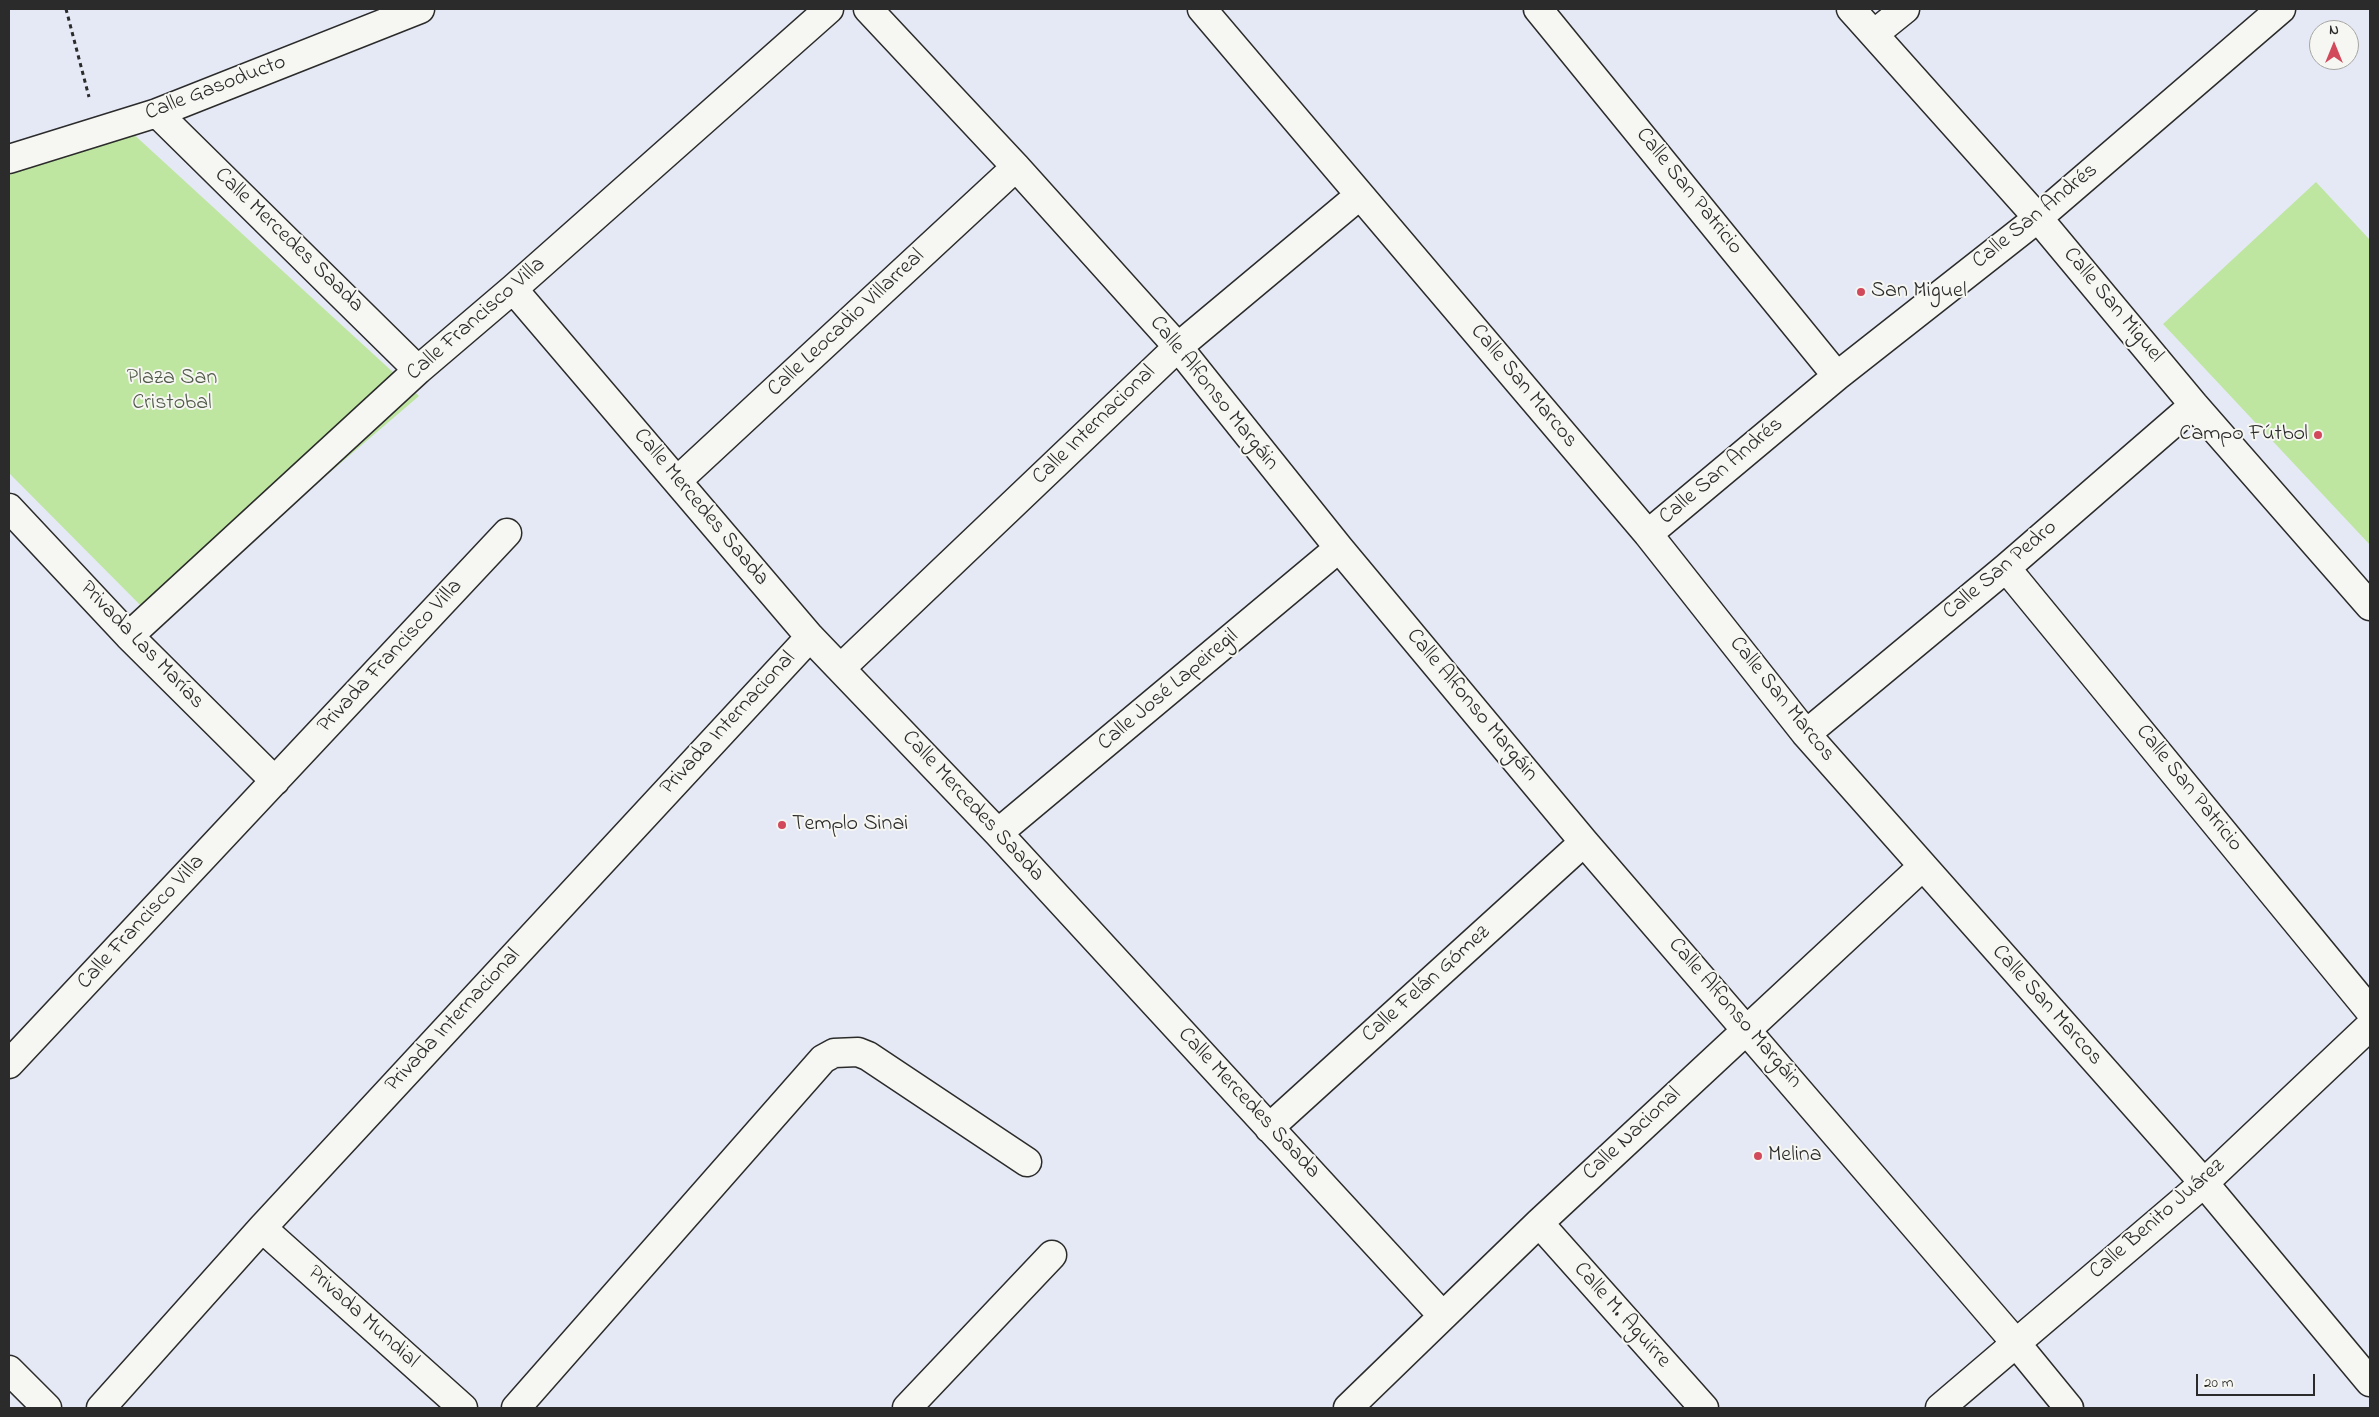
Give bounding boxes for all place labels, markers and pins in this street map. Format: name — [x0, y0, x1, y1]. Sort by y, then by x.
place label: San Miguel — [1871, 279, 1967, 305]
marker: San Miguel — [1855, 286, 1867, 298]
place label: Campo Fútbol — [2179, 422, 2308, 448]
marker: Campo Fútbol — [2312, 429, 2324, 441]
place label: Templo Sinai — [792, 812, 908, 838]
marker: Templo Sinai — [776, 819, 788, 831]
place label: Melina — [1768, 1143, 1822, 1169]
marker: Melina — [1752, 1150, 1764, 1162]

